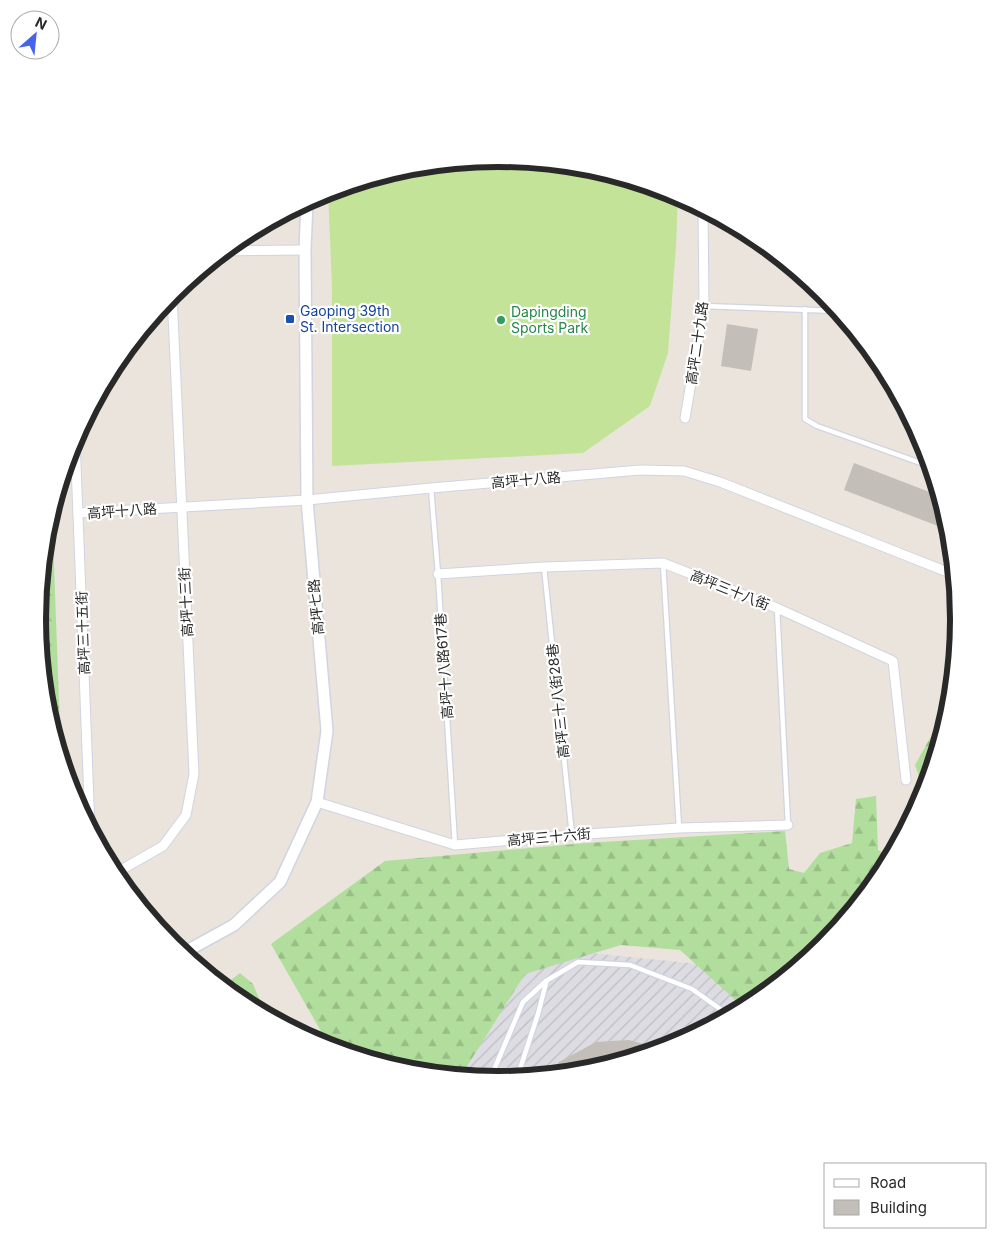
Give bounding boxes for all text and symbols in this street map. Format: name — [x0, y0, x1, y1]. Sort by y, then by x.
north arrow — [10, 10, 60, 60]
text: N — [33, 13, 50, 33]
street label: 高坪二十九路 — [682, 300, 711, 386]
place label: Gaoping 39th St. Intersection — [300, 302, 400, 335]
place label: Dapingding Sports Park — [511, 303, 589, 336]
marker: Gaoping 39th St. Intersection — [284, 313, 296, 325]
marker: Dapingding Sports Park — [495, 314, 507, 326]
street label: 高坪十八路 — [490, 468, 562, 491]
street label: 高坪十八路 — [86, 500, 157, 521]
street label: 高坪三十八街 — [688, 566, 772, 613]
street label: 高坪十三街 — [175, 567, 196, 637]
street label: 高坪七路 — [305, 578, 326, 636]
street label: 高坪三十五街 — [73, 591, 92, 675]
street label: 高坪十八路617巷 — [431, 612, 456, 720]
street label: 高坪三十八街28巷 — [543, 643, 572, 759]
street label: 高坪三十六街 — [506, 824, 592, 849]
legend — [824, 1163, 987, 1228]
text: Road — [870, 1173, 906, 1192]
text: Building — [870, 1198, 927, 1217]

